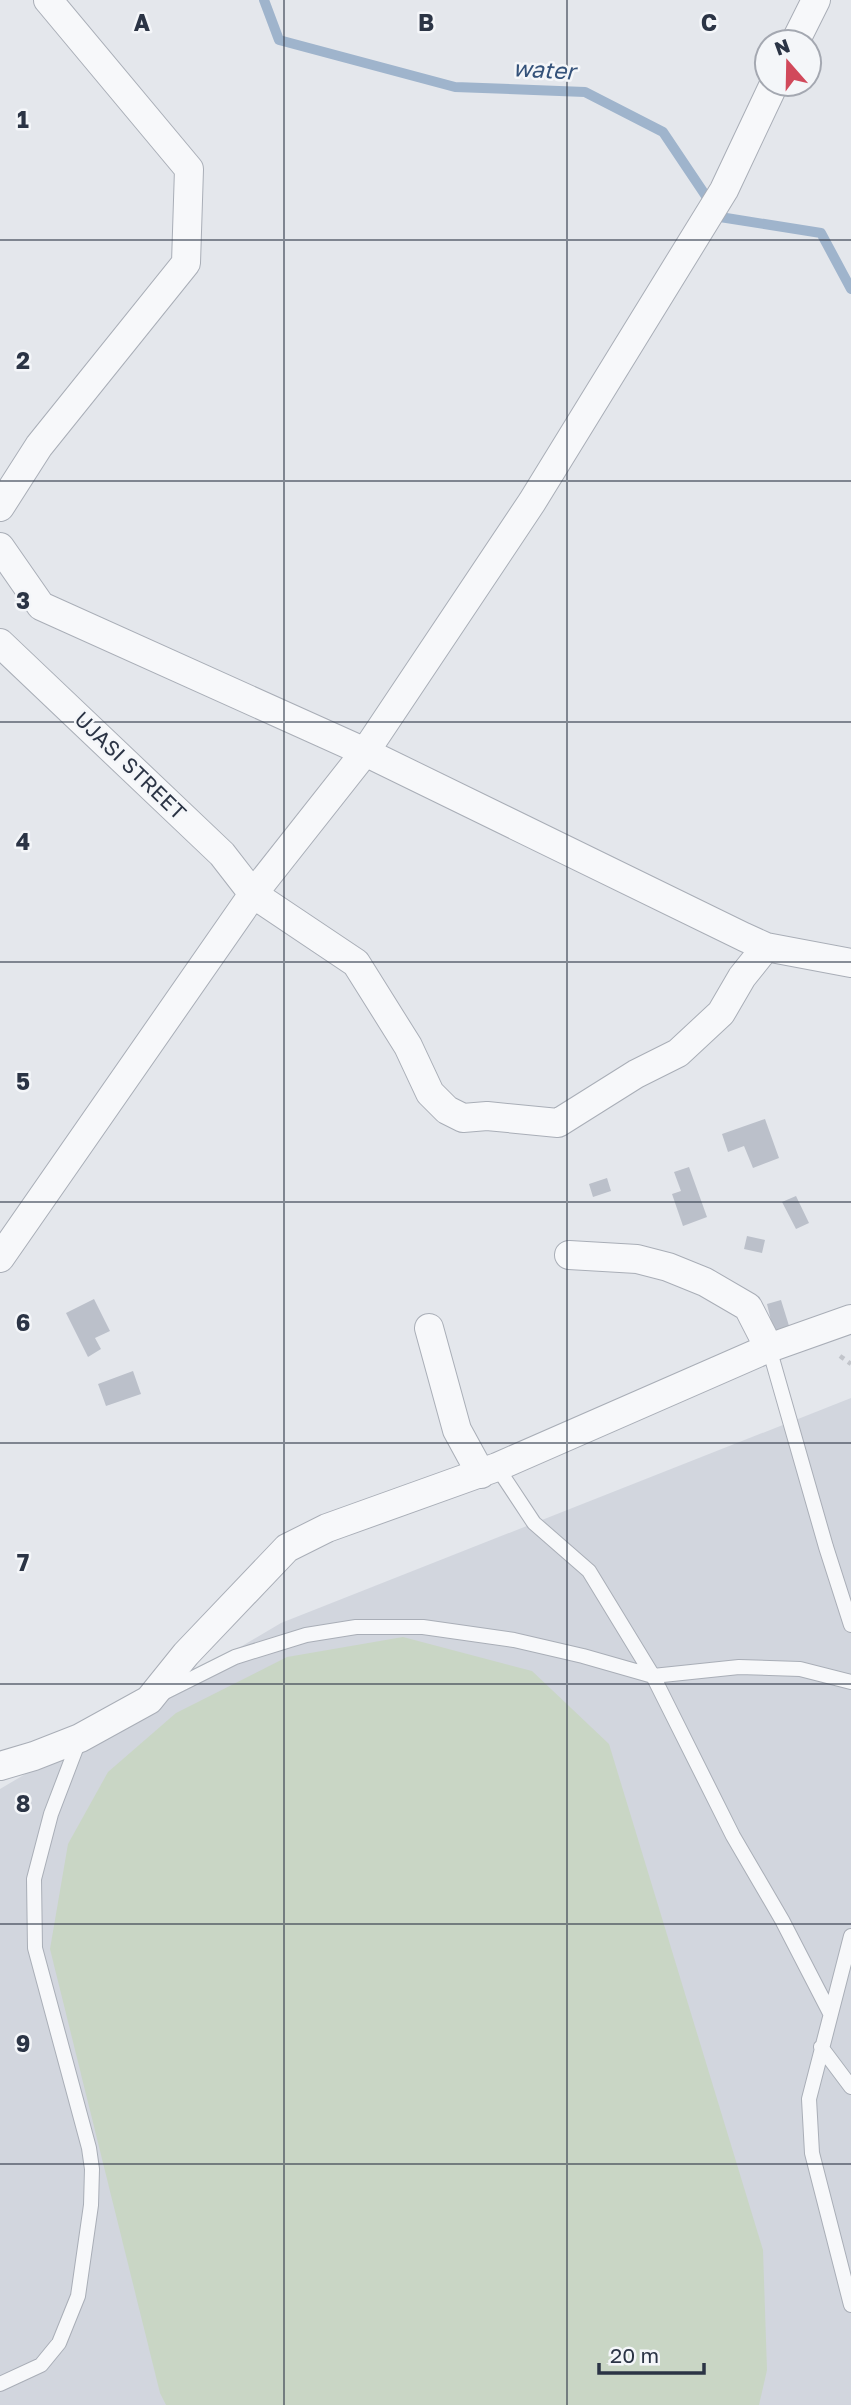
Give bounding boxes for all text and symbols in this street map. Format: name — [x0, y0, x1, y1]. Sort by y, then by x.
text: A — [134, 8, 151, 36]
text: B — [418, 8, 434, 36]
text: C — [701, 8, 717, 36]
north arrow — [753, 28, 823, 98]
text: N — [771, 33, 793, 60]
water label: water — [512, 53, 579, 85]
text: 1 — [17, 105, 29, 133]
text: 2 — [16, 346, 30, 374]
text: 3 — [16, 586, 30, 614]
street label: UJASI STREET — [70, 706, 192, 825]
text: 4 — [16, 827, 30, 855]
text: 5 — [16, 1067, 30, 1095]
text: 6 — [16, 1308, 30, 1336]
text: 7 — [17, 1548, 29, 1576]
text: 8 — [16, 1789, 30, 1817]
text: 9 — [16, 2029, 30, 2057]
scale bar — [599, 2332, 704, 2376]
text: 20 m — [610, 2342, 659, 2368]

